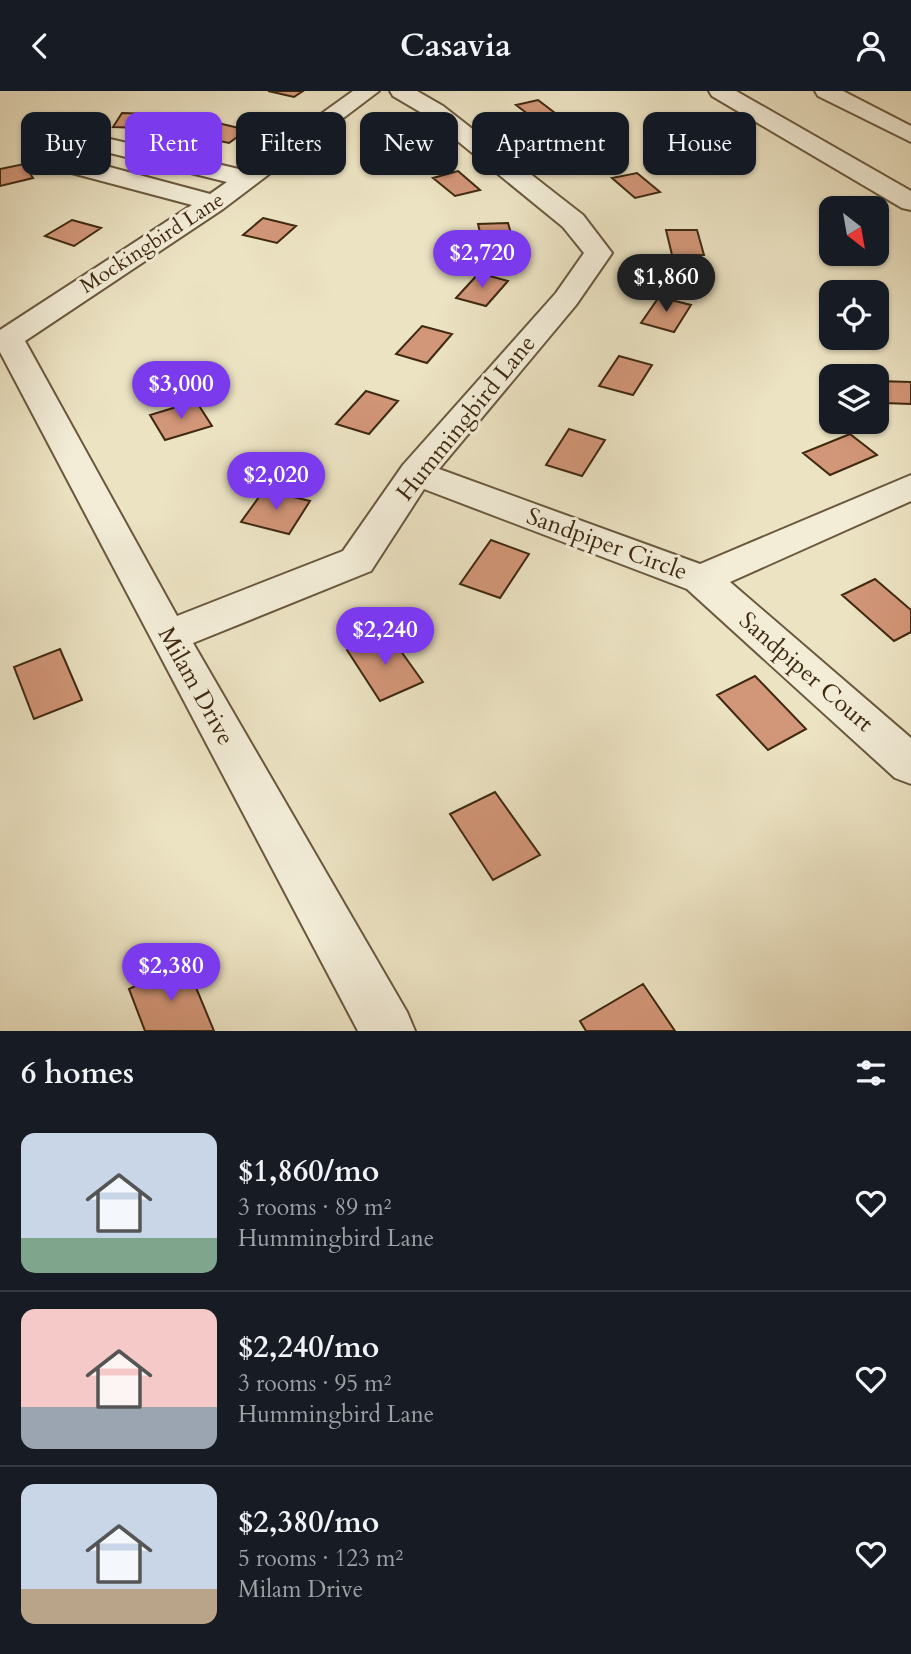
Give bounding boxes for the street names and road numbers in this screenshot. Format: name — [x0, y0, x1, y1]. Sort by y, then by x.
street label: Mockingbird Lane — [74, 186, 230, 300]
street label: Hummingbird Lane — [389, 328, 543, 508]
street label: Sandpiper Circle — [522, 500, 692, 588]
street label: Sandpiper Court — [732, 604, 881, 740]
street label: Milam Drive — [150, 621, 242, 751]

